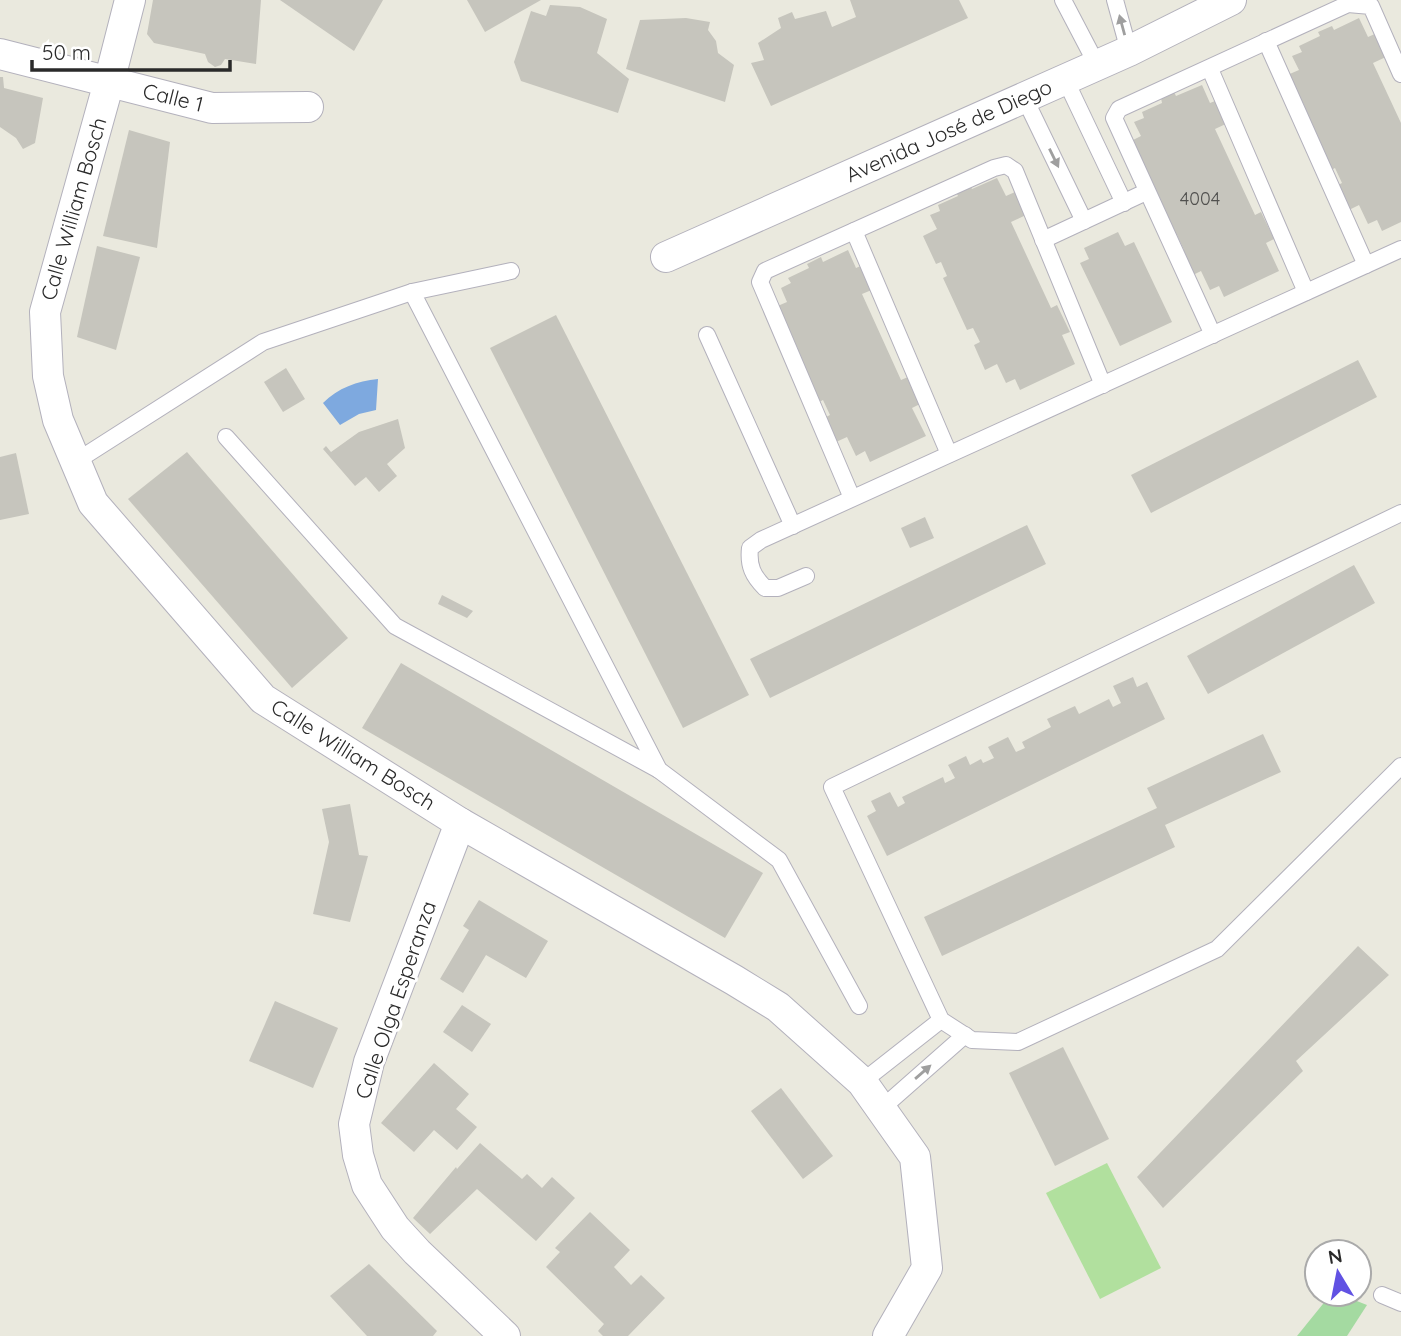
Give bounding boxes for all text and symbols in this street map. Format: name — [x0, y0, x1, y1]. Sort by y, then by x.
one-way arrow — [1116, 14, 1127, 36]
scale bar — [32, 28, 229, 72]
text: 50 m — [42, 39, 91, 65]
street label: Avenida José de Diego — [842, 73, 1056, 187]
street label: Calle 1 — [140, 77, 206, 117]
street label: Calle William Bosch — [34, 114, 112, 303]
one-way arrow — [1048, 148, 1060, 168]
house number: 4004 — [1180, 187, 1220, 210]
street label: Calle William Bosch — [266, 693, 441, 815]
street label: Calle Olga Esperanza — [349, 897, 441, 1102]
one-way arrow — [914, 1064, 932, 1080]
north arrow — [1303, 1238, 1373, 1308]
text: N — [1326, 1243, 1344, 1269]

